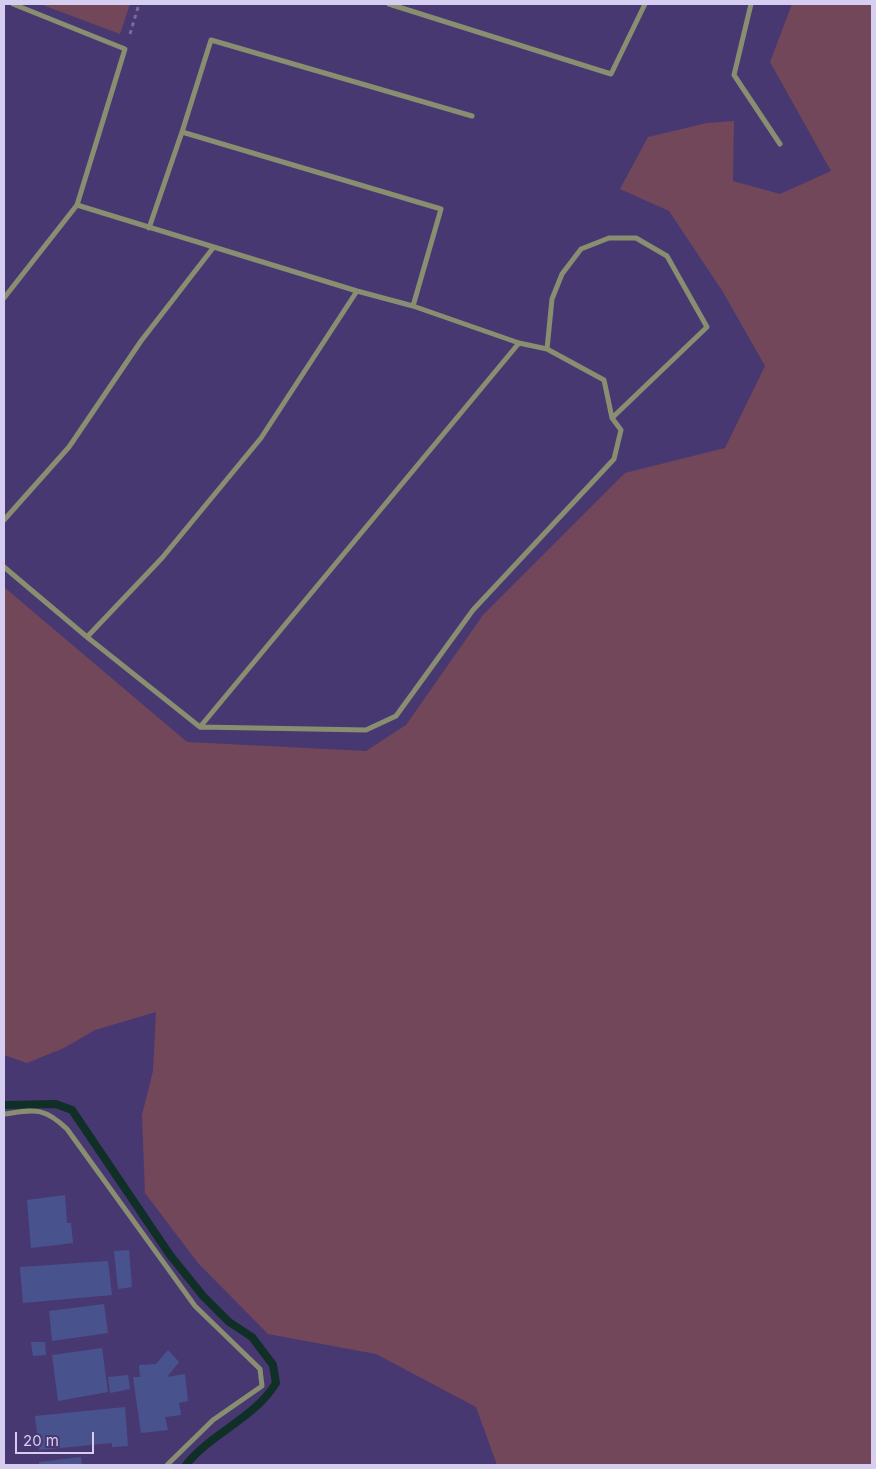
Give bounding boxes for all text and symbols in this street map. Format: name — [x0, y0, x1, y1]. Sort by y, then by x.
scale bar — [18, 1422, 96, 1454]
text: 20 m — [23, 1431, 59, 1450]

